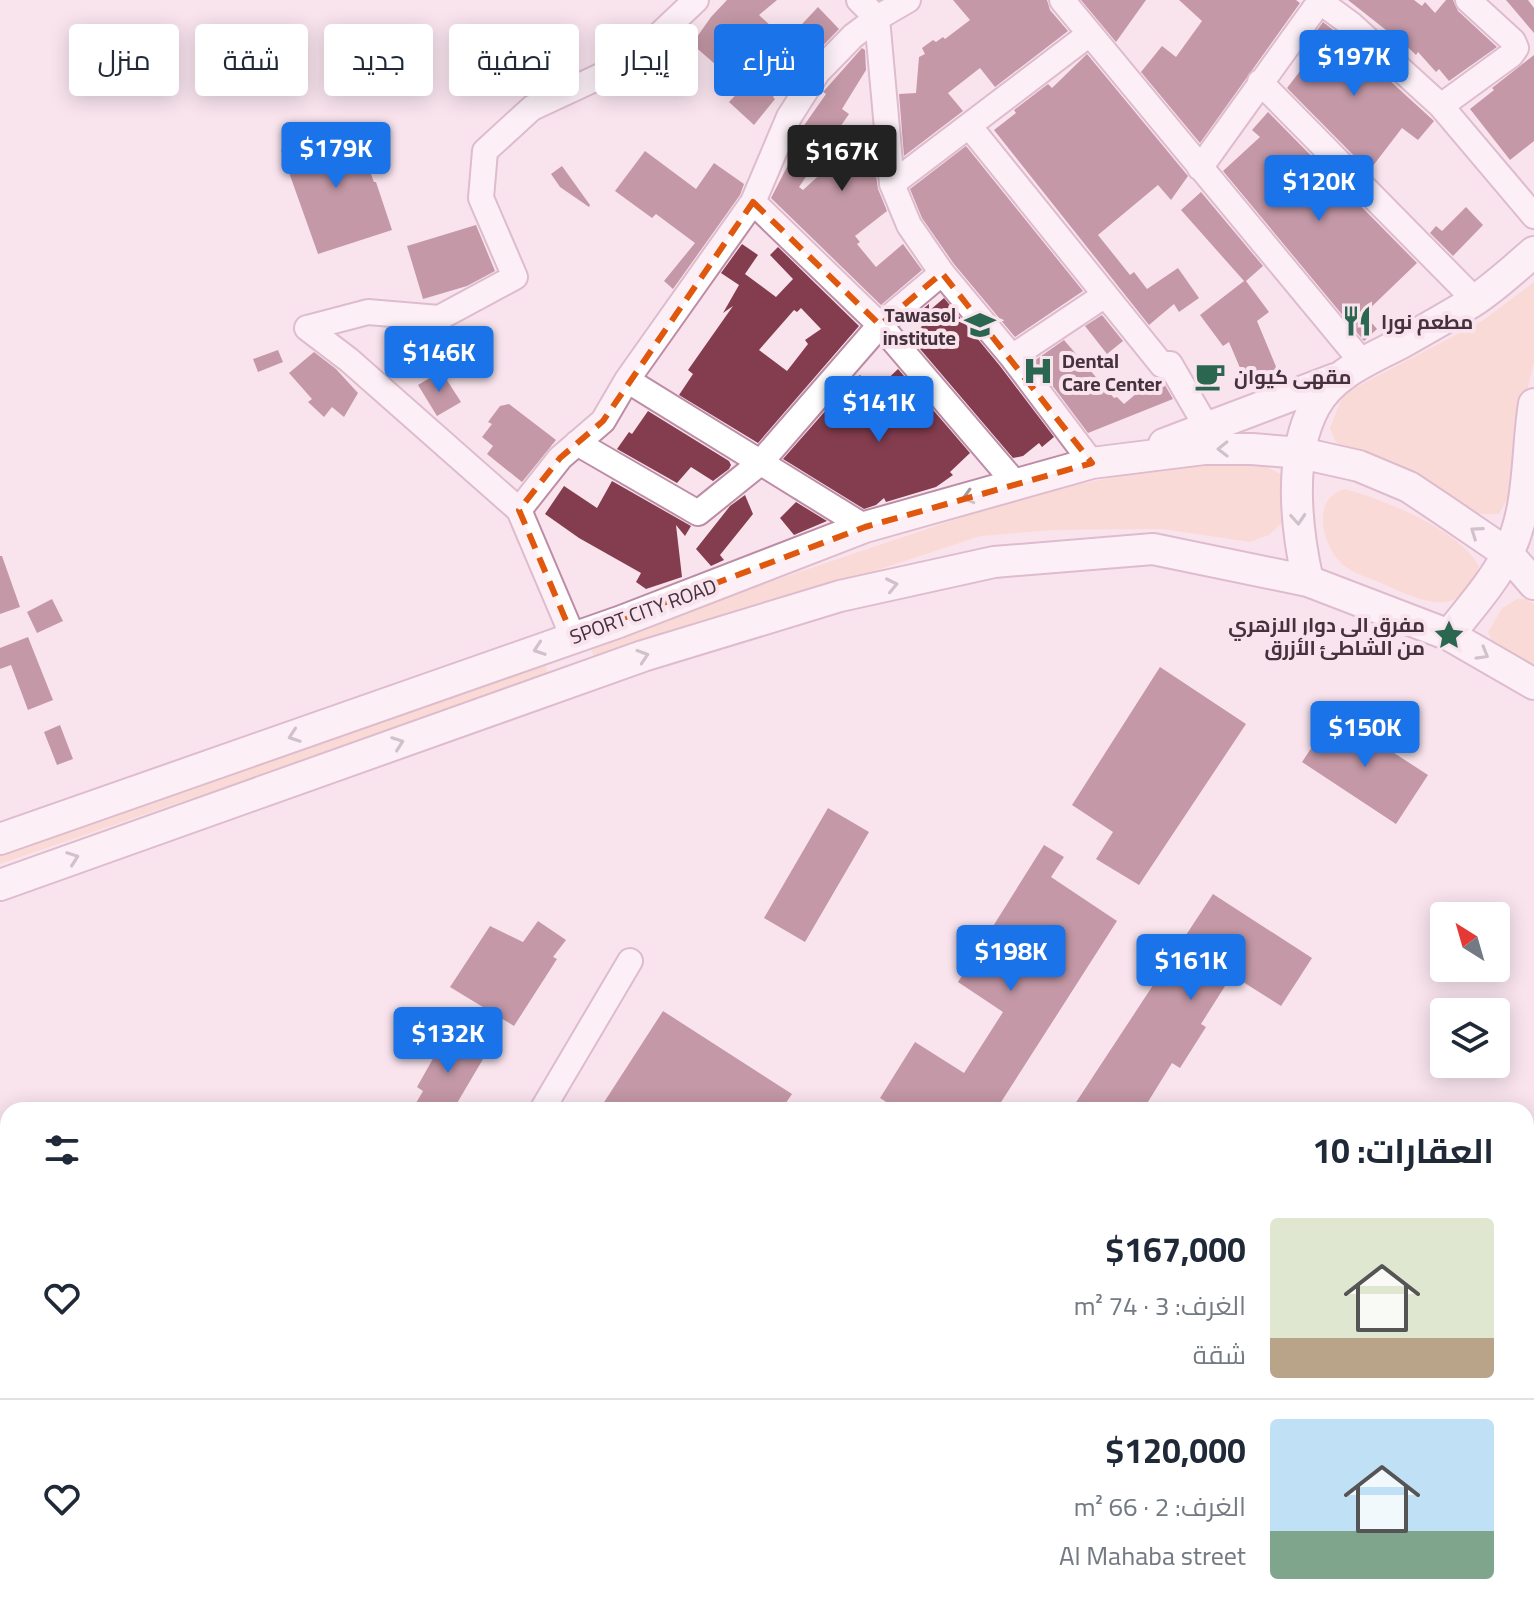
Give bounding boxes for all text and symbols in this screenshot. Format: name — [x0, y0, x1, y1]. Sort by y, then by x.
chip: منزل — [69, 24, 179, 96]
chip: شقة — [195, 24, 308, 96]
chip: جديد — [324, 24, 433, 96]
chip: تصفية — [449, 24, 579, 96]
chip: إيجار — [595, 24, 698, 96]
chip: شراء — [714, 24, 824, 96]
pin: $197K — [1298, 30, 1410, 98]
text: $197K — [1317, 31, 1391, 80]
pin: $179K — [280, 122, 392, 190]
text: $179K — [299, 123, 373, 172]
pin: $167K — [786, 125, 898, 193]
text: $167K — [805, 126, 879, 175]
pin: $120K — [1263, 155, 1375, 223]
text: $120K — [1282, 156, 1356, 205]
place label: Tawasol institute — [883, 296, 956, 356]
place label: مطعم نورا — [1381, 303, 1473, 340]
restaurant icon: مطعم نورا — [1340, 304, 1374, 338]
school or university icon: Tawasol institute — [963, 308, 997, 342]
pin: $146K — [383, 326, 495, 394]
text: $146K — [402, 327, 476, 376]
place label: Dental Care Center — [1062, 342, 1162, 402]
hospital icon: Dental Care Center — [1021, 354, 1055, 388]
place label: مقهى كيوان — [1234, 358, 1351, 395]
cafe icon: مقهى كيوان — [1193, 359, 1227, 393]
pin: $141K — [823, 376, 935, 444]
text: $141K — [842, 377, 916, 426]
one-way arrow — [1216, 440, 1229, 458]
one-way arrow — [962, 488, 976, 504]
one-way arrow — [1289, 513, 1306, 526]
one-way arrow — [1470, 527, 1484, 542]
street label: SPORT CITY ROAD — [564, 567, 722, 655]
one-way arrow — [885, 577, 899, 594]
place label: مفرق الى دوار الازهري من الشاطئ الأزرق — [1228, 606, 1425, 666]
place icon: مفرق الى دوار الازهري من الشاطئ الأزرق — [1432, 618, 1466, 652]
one-way arrow — [533, 639, 547, 656]
one-way arrow — [1474, 644, 1489, 660]
one-way arrow — [635, 649, 649, 665]
pin: $150K — [1309, 701, 1421, 769]
text: $150K — [1328, 702, 1402, 751]
one-way arrow — [287, 726, 301, 742]
one-way arrow — [390, 736, 404, 753]
one-way arrow — [66, 852, 80, 868]
north arrow — [1430, 902, 1510, 982]
map controls — [1430, 902, 1510, 1078]
pin: $198K — [955, 925, 1067, 993]
text: $198K — [974, 926, 1048, 975]
pin: $161K — [1135, 934, 1247, 1002]
text: $161K — [1154, 935, 1228, 984]
button: layers — [1430, 998, 1510, 1078]
pin: $132K — [392, 1007, 504, 1075]
text: $132K — [411, 1008, 485, 1057]
text: العقارات: 10 — [1312, 1119, 1494, 1182]
icon: filters — [40, 1128, 84, 1172]
text: $167,000 — [1105, 1218, 1246, 1281]
icon: home — [1334, 1250, 1430, 1346]
icon: heart — [40, 1276, 84, 1320]
text: الغرف: 3 · 74 m² — [1074, 1281, 1246, 1330]
text: شقة — [1193, 1330, 1246, 1379]
text: $120,000 — [1105, 1419, 1246, 1482]
icon: home — [1334, 1451, 1430, 1547]
icon: heart — [40, 1477, 84, 1521]
text: الغرف: 2 · 66 m² — [1074, 1482, 1246, 1531]
text: Al Mahaba street — [1059, 1531, 1246, 1580]

